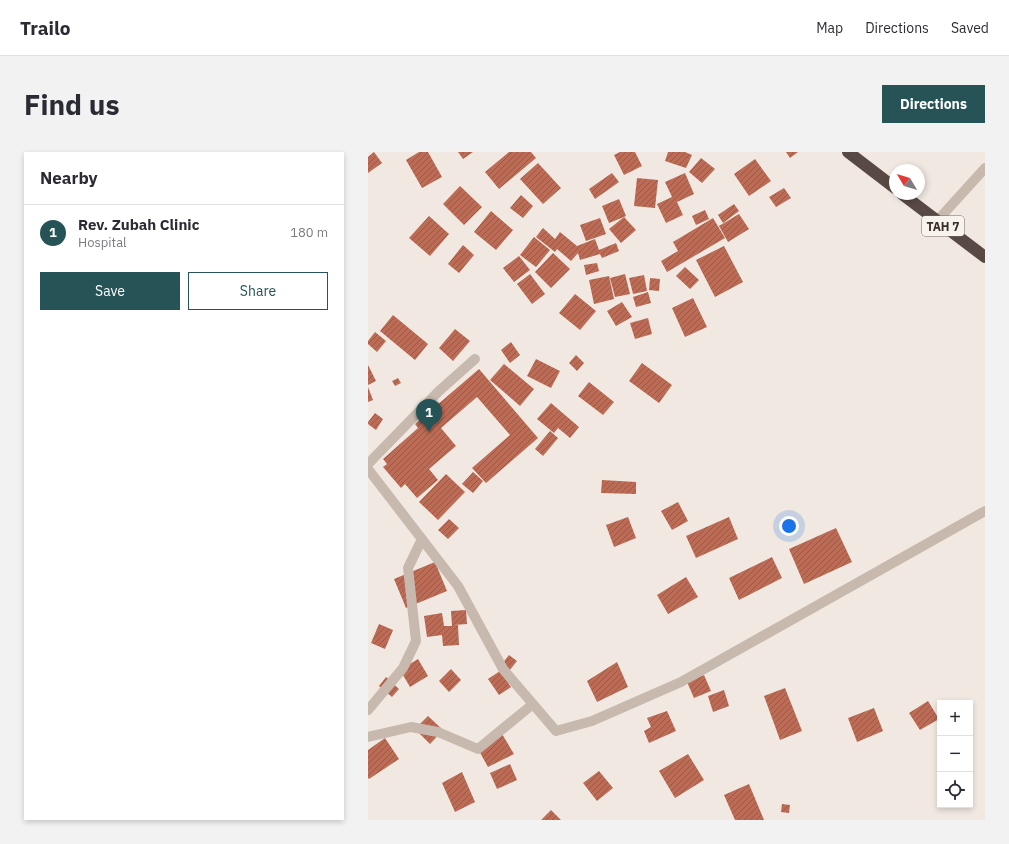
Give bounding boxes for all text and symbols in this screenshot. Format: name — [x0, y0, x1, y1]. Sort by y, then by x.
text: Trailo — [20, 16, 70, 40]
text: Map — [816, 19, 843, 37]
text: Directions — [865, 19, 929, 37]
text: Saved — [951, 19, 989, 37]
button: Directions — [882, 85, 985, 123]
text: Find us — [24, 86, 120, 123]
north arrow — [889, 164, 925, 200]
text: Nearby — [40, 167, 98, 189]
text: Rev. Zubah Clinic — [78, 215, 199, 234]
road number: TAH 7 — [922, 216, 964, 236]
text: 1 — [49, 224, 57, 241]
text: 180 m — [290, 224, 328, 241]
text: Hospital — [78, 234, 127, 251]
button: Save — [40, 272, 180, 310]
button: Share — [188, 272, 328, 310]
pin: 1 — [416, 399, 442, 432]
your location — [779, 516, 799, 536]
map controls — [937, 700, 973, 808]
button: + — [937, 700, 973, 736]
button: − — [937, 736, 973, 772]
button: locate — [937, 772, 973, 808]

